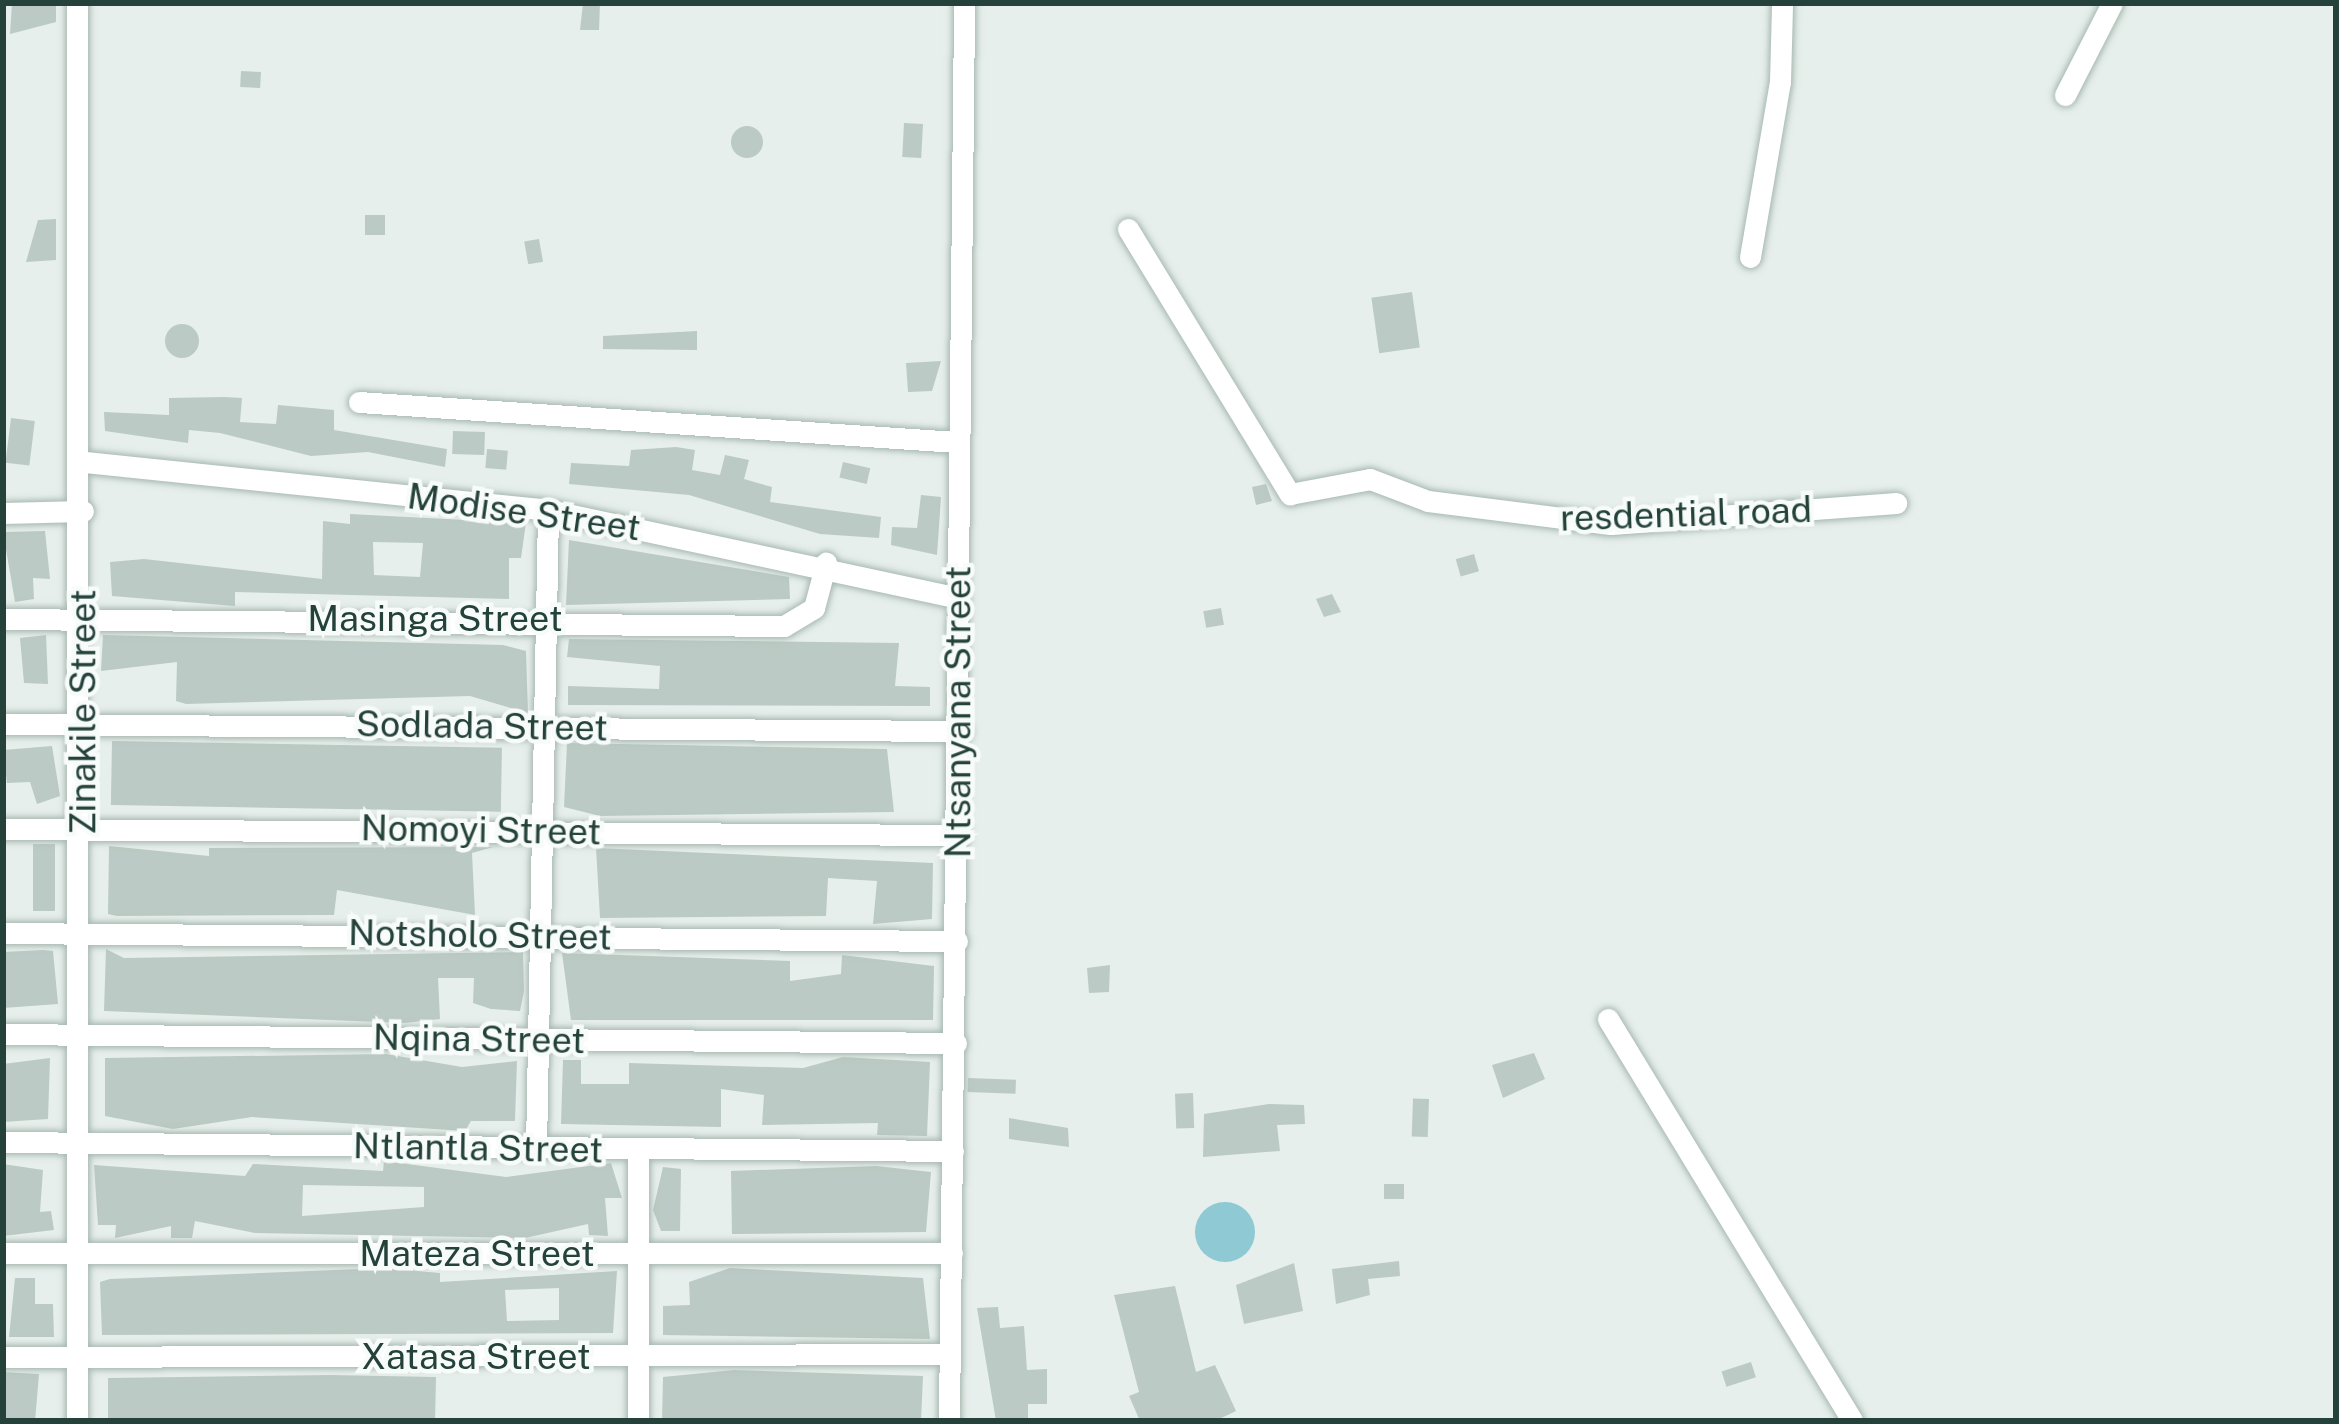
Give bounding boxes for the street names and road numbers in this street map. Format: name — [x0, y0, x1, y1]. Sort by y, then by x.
street label: Modise Street — [405, 474, 643, 550]
street label: resdential road — [1559, 488, 1813, 540]
street label: Ntsanyana Street — [936, 566, 980, 858]
street label: Zinakile Street — [61, 589, 105, 835]
street label: Masinga Street — [307, 597, 563, 641]
street label: Sodlada Street — [356, 702, 608, 750]
street label: Nomoyi Street — [360, 806, 602, 854]
street label: Notsholo Street — [348, 911, 612, 959]
street label: Nqina Street — [373, 1016, 585, 1062]
street label: Ntlantla Street — [353, 1124, 603, 1172]
street label: Mateza Street — [359, 1232, 595, 1276]
street label: Xatasa Street — [361, 1335, 591, 1379]

